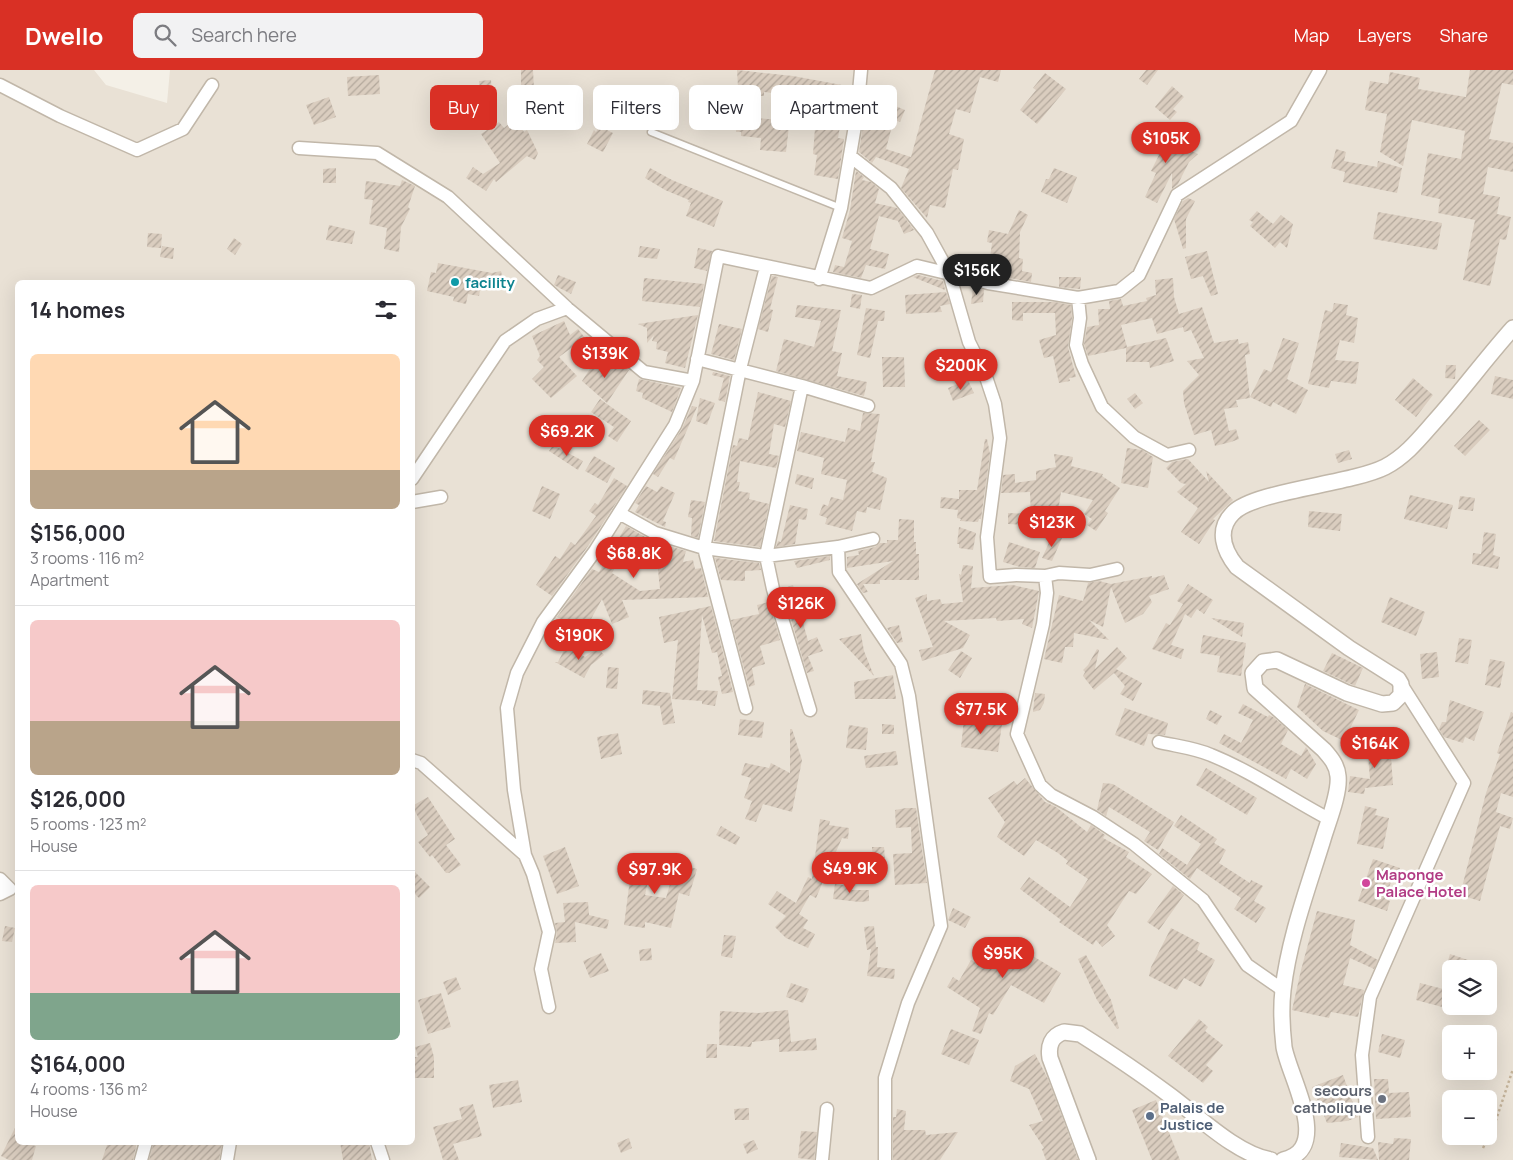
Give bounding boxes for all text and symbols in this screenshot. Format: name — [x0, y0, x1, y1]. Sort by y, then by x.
search box — [133, 13, 483, 58]
text: Dwello — [25, 19, 103, 52]
icon: search — [151, 21, 179, 49]
text: Search here — [191, 22, 297, 48]
text: Map — [1294, 23, 1329, 47]
text: Layers — [1357, 23, 1411, 47]
text: Share — [1439, 23, 1488, 47]
chip: Buy — [430, 85, 497, 130]
chip: Rent — [507, 85, 583, 130]
chip: Filters — [593, 85, 679, 130]
chip: New — [689, 85, 761, 130]
chip: Apartment — [771, 85, 897, 130]
pin: $105K — [1131, 122, 1201, 164]
text: $105K — [1142, 127, 1190, 149]
pin: $156K — [942, 254, 1012, 296]
text: $156K — [954, 259, 1000, 281]
place label: facility — [465, 272, 515, 293]
marker: facility — [449, 276, 461, 288]
text: 14 homes — [30, 296, 125, 324]
icon: filters — [372, 296, 400, 324]
pin: $139K — [570, 336, 640, 379]
text: $139K — [582, 342, 628, 364]
pin: $200K — [926, 348, 996, 391]
text: $200K — [936, 354, 986, 376]
icon: home — [170, 387, 260, 477]
pin: $69.2K — [526, 414, 608, 457]
text: $69.2K — [540, 420, 594, 442]
pin: $123K — [1017, 506, 1087, 548]
text: $123K — [1029, 511, 1075, 533]
text: $156,000 — [30, 519, 126, 547]
pin: $68.8K — [593, 536, 675, 579]
text: $68.8K — [607, 542, 661, 564]
text: 3 rooms · 116 m² — [30, 547, 144, 569]
text: Apartment — [30, 569, 109, 591]
pin: $126K — [766, 586, 836, 629]
text: $126K — [778, 592, 824, 614]
pin: $190K — [544, 618, 614, 661]
text: $190K — [555, 624, 603, 646]
icon: home — [170, 652, 260, 742]
pin: $77.5K — [940, 692, 1022, 735]
text: $77.5K — [955, 698, 1007, 720]
pin: $164K — [1340, 726, 1410, 769]
text: $164K — [1351, 732, 1399, 754]
text: $126,000 — [30, 785, 126, 813]
text: 5 rooms · 123 m² — [30, 813, 146, 835]
text: House — [30, 835, 78, 857]
pin: $97.9K — [614, 852, 696, 895]
pin: $49.9K — [809, 852, 891, 894]
text: $49.9K — [823, 857, 877, 879]
text: $97.9K — [628, 858, 682, 880]
place label: Maponge Palace Hotel — [1376, 864, 1467, 902]
marker: Maponge Palace Hotel — [1360, 877, 1372, 889]
icon: home — [170, 917, 260, 1007]
pin: $95K — [973, 936, 1033, 979]
text: $95K — [983, 942, 1023, 964]
map controls — [1442, 960, 1497, 1145]
button: layers — [1442, 960, 1497, 1015]
button: + — [1442, 1025, 1497, 1080]
text: $164,000 — [30, 1050, 126, 1078]
text: 4 rooms · 136 m² — [30, 1078, 147, 1100]
place label: secours catholique — [1294, 1080, 1372, 1118]
button: − — [1442, 1090, 1497, 1145]
marker: secours catholique — [1376, 1093, 1388, 1105]
place label: Palais de Justice — [1160, 1097, 1224, 1135]
text: House — [30, 1100, 78, 1122]
marker: Palais de Justice — [1144, 1110, 1156, 1122]

